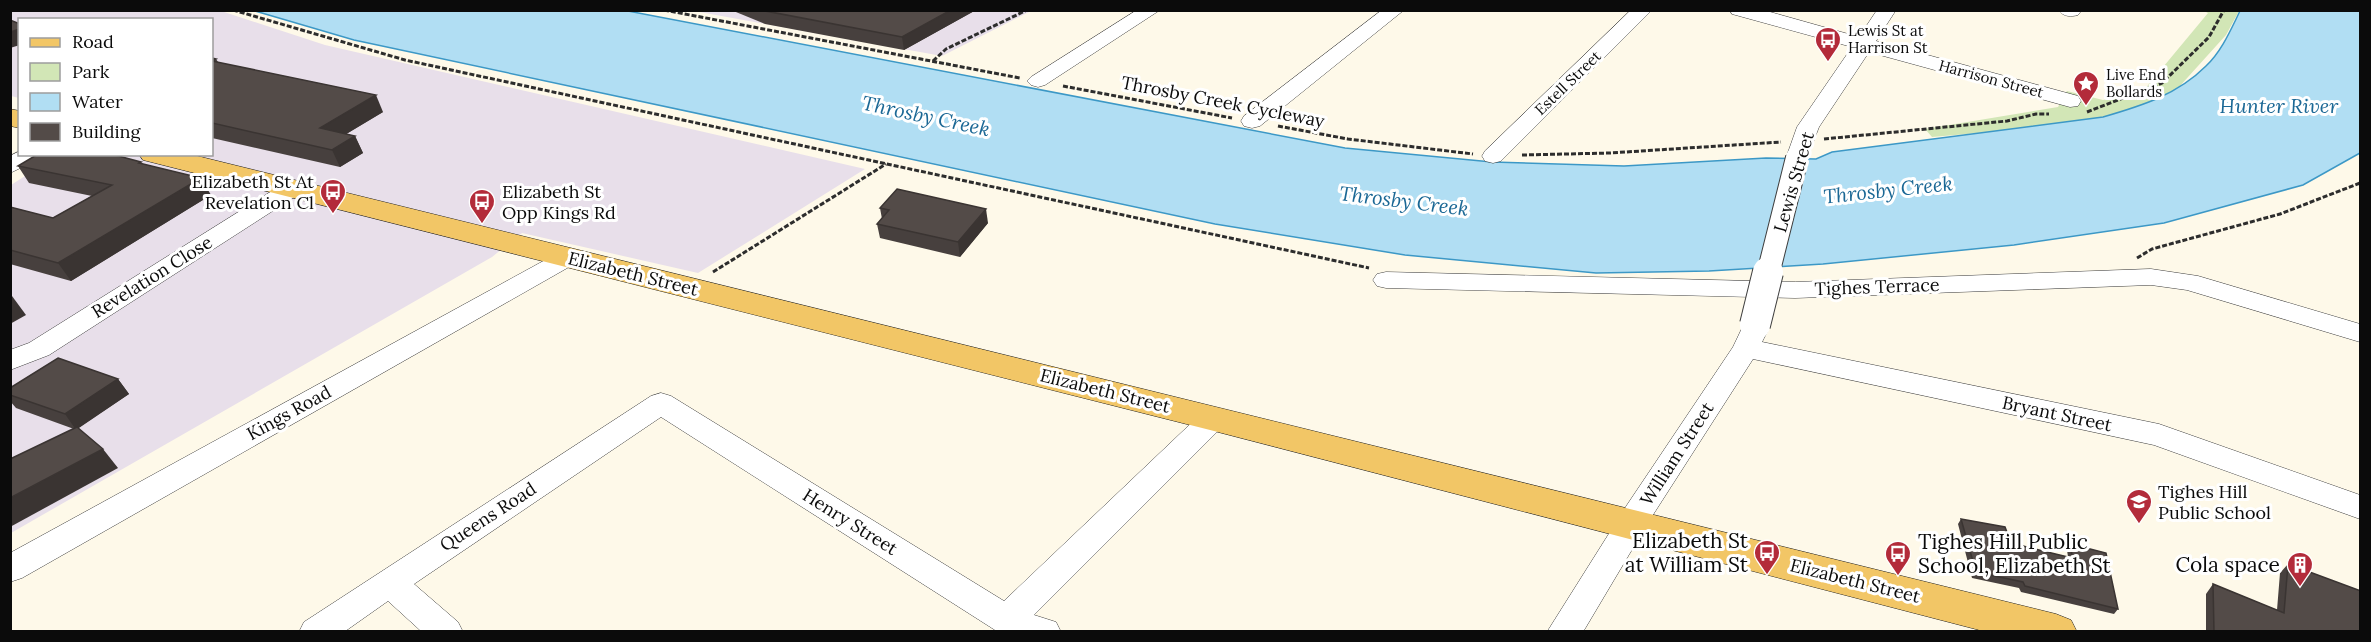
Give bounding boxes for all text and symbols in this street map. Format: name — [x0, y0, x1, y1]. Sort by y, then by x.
legend — [18, 18, 213, 156]
place label: Lewis St at Harrison St — [1848, 21, 1928, 57]
bus stop icon: Lewis St at Harrison St — [1813, 25, 1843, 63]
text: Road — [72, 30, 114, 53]
street label: Estell Street — [1531, 46, 1605, 119]
street label: Harrison Street — [1937, 55, 2046, 102]
text: Park — [72, 60, 110, 83]
place label: Live End Bollards — [2106, 65, 2166, 101]
place icon: Live End Bollards — [2071, 69, 2101, 107]
street label: Throsby Creek Cycleway — [1120, 71, 1327, 133]
text: Water — [72, 90, 123, 113]
water label: Throsby Creek — [860, 90, 992, 141]
water label: Hunter River — [2220, 93, 2339, 118]
text: Building — [72, 120, 142, 143]
street label: Lewis Street — [1768, 129, 1819, 235]
place label: Elizabeth St At Revelation Cl — [192, 170, 314, 214]
water label: Throsby Creek — [1822, 170, 1954, 209]
bus stop icon: Elizabeth St At Revelation Cl — [318, 177, 348, 215]
place label: Elizabeth St Opp Kings Rd — [502, 180, 616, 224]
water label: Throsby Creek — [1338, 180, 1470, 221]
bus stop icon: Elizabeth St Opp Kings Rd — [467, 187, 497, 225]
street label: Revelation Close — [87, 230, 217, 323]
street label: Elizabeth Street — [566, 246, 701, 301]
street label: Tighes Terrace — [1814, 273, 1940, 300]
street label: Elizabeth Street — [1038, 363, 1173, 418]
street label: Kings Road — [242, 380, 335, 445]
street label: Bryant Street — [2000, 391, 2114, 436]
street label: William Street — [1635, 398, 1719, 510]
street label: Queens Road — [435, 477, 540, 556]
place label: Tighes Hill Public School — [2158, 480, 2271, 524]
street label: Henry Street — [799, 483, 902, 560]
school or university icon: Tighes Hill Public School — [2124, 487, 2154, 525]
place label: Elizabeth St at William St — [1625, 527, 1749, 578]
place label: Tighes Hill Public School, Elizabeth St — [1918, 528, 2112, 579]
bus stop icon: Elizabeth St at William St — [1752, 538, 1782, 576]
bus stop icon: Tighes Hill Public School, Elizabeth St — [1883, 539, 1913, 577]
building icon: Cola space — [2285, 550, 2315, 588]
place label: Cola space — [2175, 551, 2280, 578]
street label: Elizabeth Street — [1788, 553, 1923, 608]

